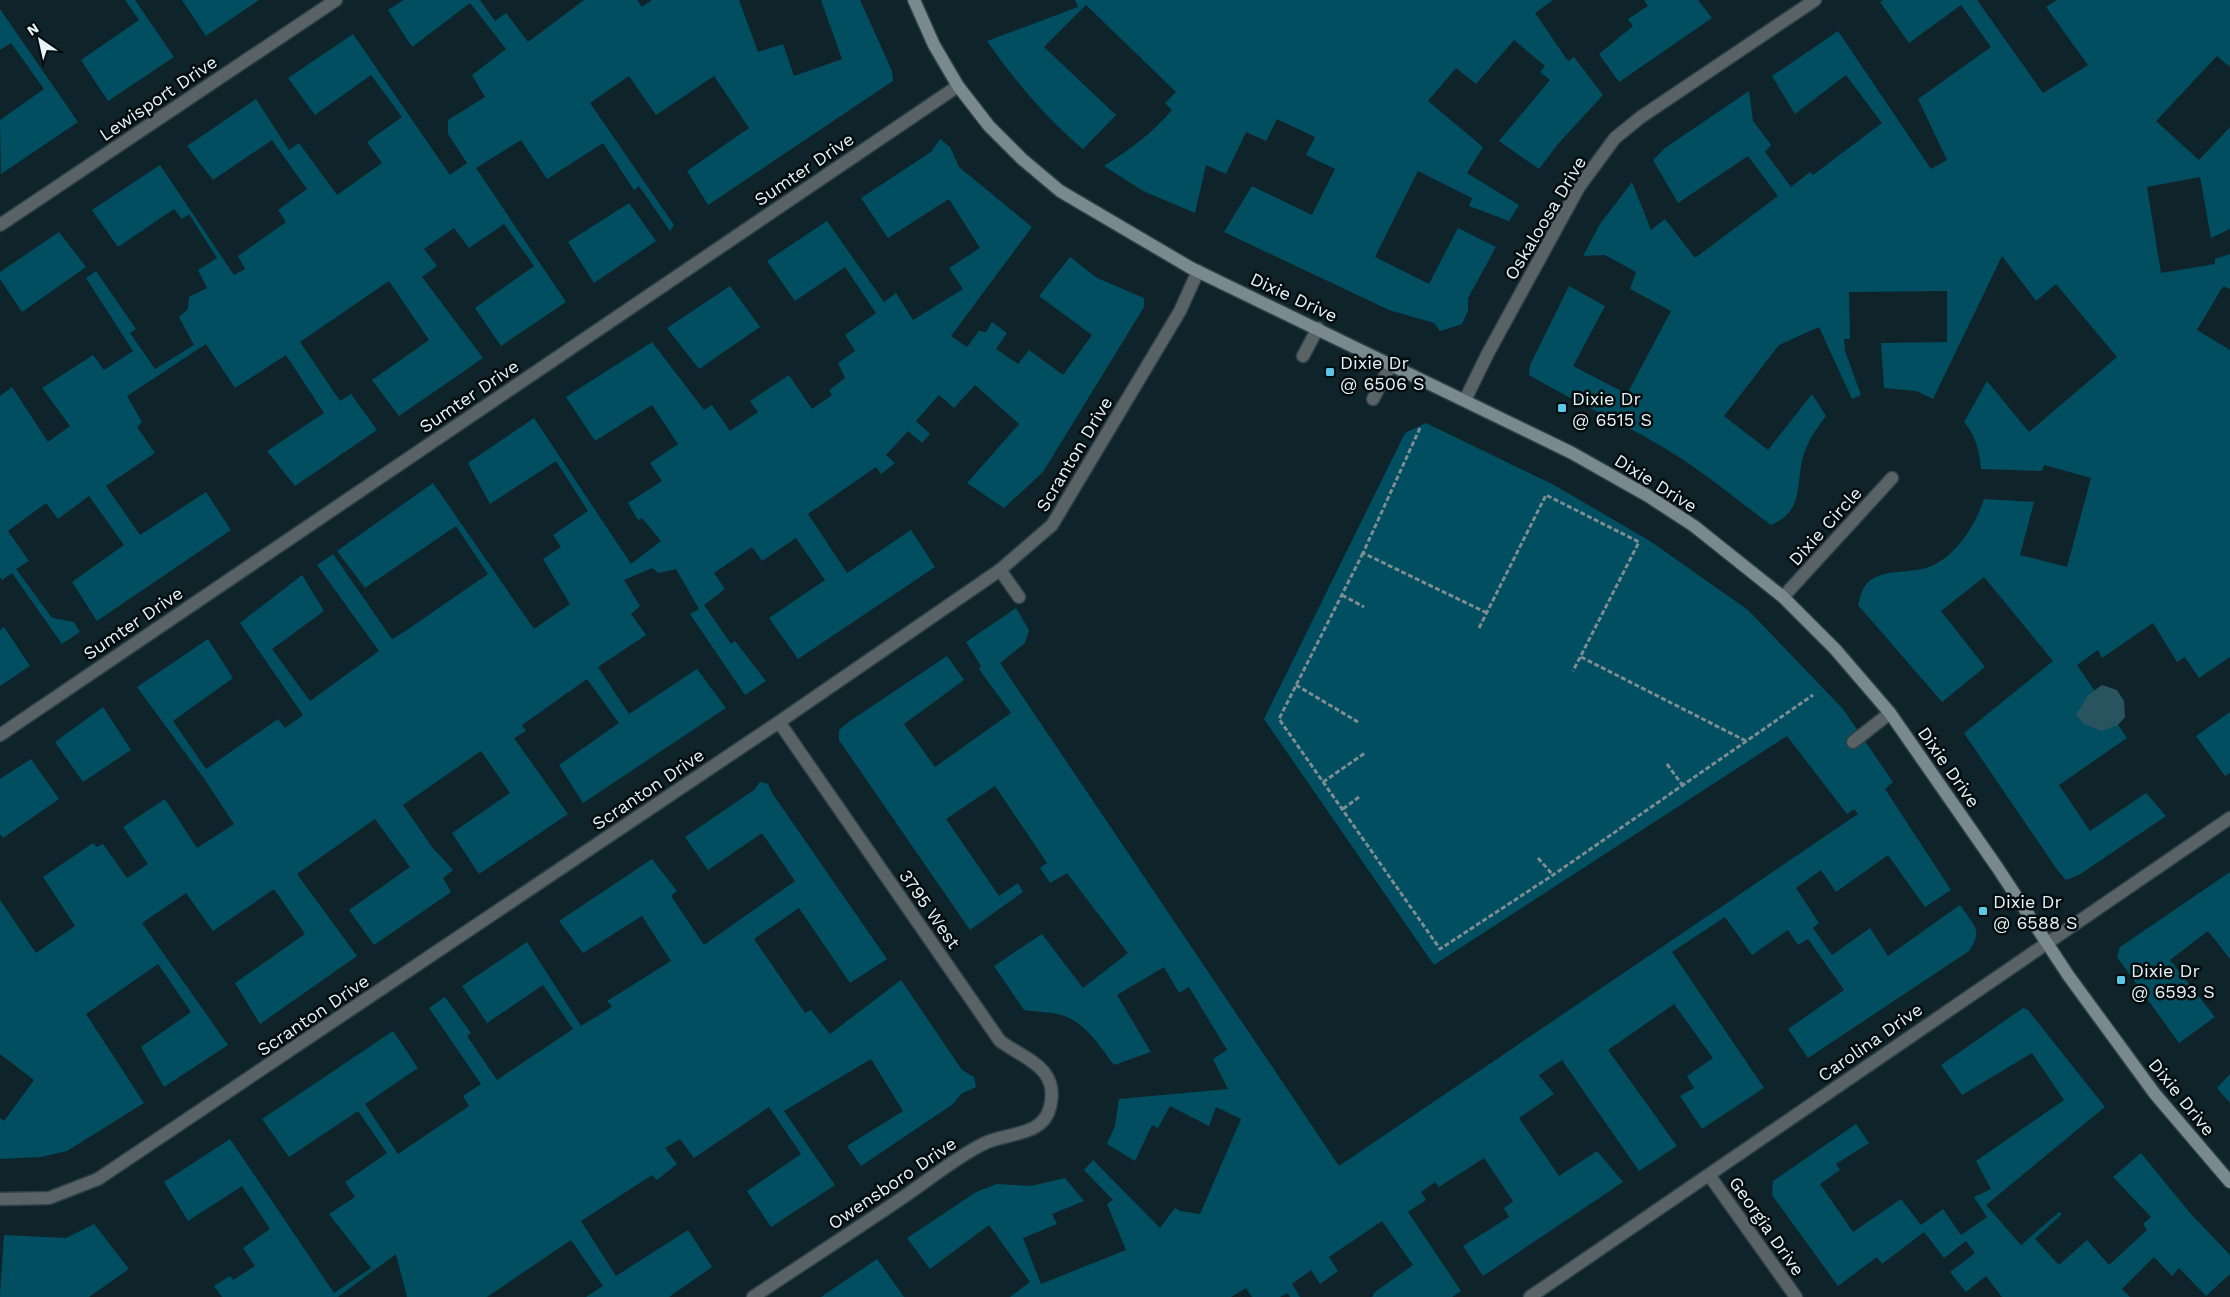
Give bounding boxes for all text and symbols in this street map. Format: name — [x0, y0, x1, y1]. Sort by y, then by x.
north arrow — [15, 15, 65, 65]
text: N — [24, 20, 42, 39]
street label: Lewisport Drive — [95, 51, 221, 145]
street label: Sumter Drive — [750, 128, 858, 210]
street label: Oskaloosa Drive — [1500, 152, 1590, 284]
street label: Dixie Drive — [1247, 268, 1341, 326]
place label: Dixie Dr @ 6506 S — [1340, 352, 1425, 394]
street label: Sumter Drive — [415, 355, 523, 437]
marker: Dixie Dr @ 6506 S — [1324, 366, 1336, 378]
place label: Dixie Dr @ 6515 S — [1572, 388, 1652, 430]
street label: Scranton Drive — [1031, 393, 1117, 515]
marker: Dixie Dr @ 6515 S — [1556, 402, 1568, 414]
street label: Dixie Drive — [1611, 449, 1701, 517]
street label: Dixie Circle — [1784, 482, 1866, 570]
street label: Sumter Drive — [79, 582, 187, 664]
street label: Dixie Drive — [1914, 723, 1984, 811]
street label: Scranton Drive — [588, 744, 708, 834]
street label: 3795 West — [895, 866, 965, 953]
place label: Dixie Dr @ 6588 S — [1993, 891, 2078, 933]
marker: Dixie Dr @ 6588 S — [1977, 905, 1989, 917]
place label: Dixie Dr @ 6593 S — [2131, 960, 2215, 1002]
street label: Scranton Drive — [253, 970, 373, 1060]
marker: Dixie Dr @ 6593 S — [2115, 974, 2127, 986]
street label: Carolina Drive — [1814, 998, 1926, 1086]
street label: Dixie Drive — [2144, 1054, 2220, 1140]
street label: Owensboro Drive — [824, 1132, 960, 1234]
street label: Georgia Drive — [1725, 1172, 1809, 1280]

